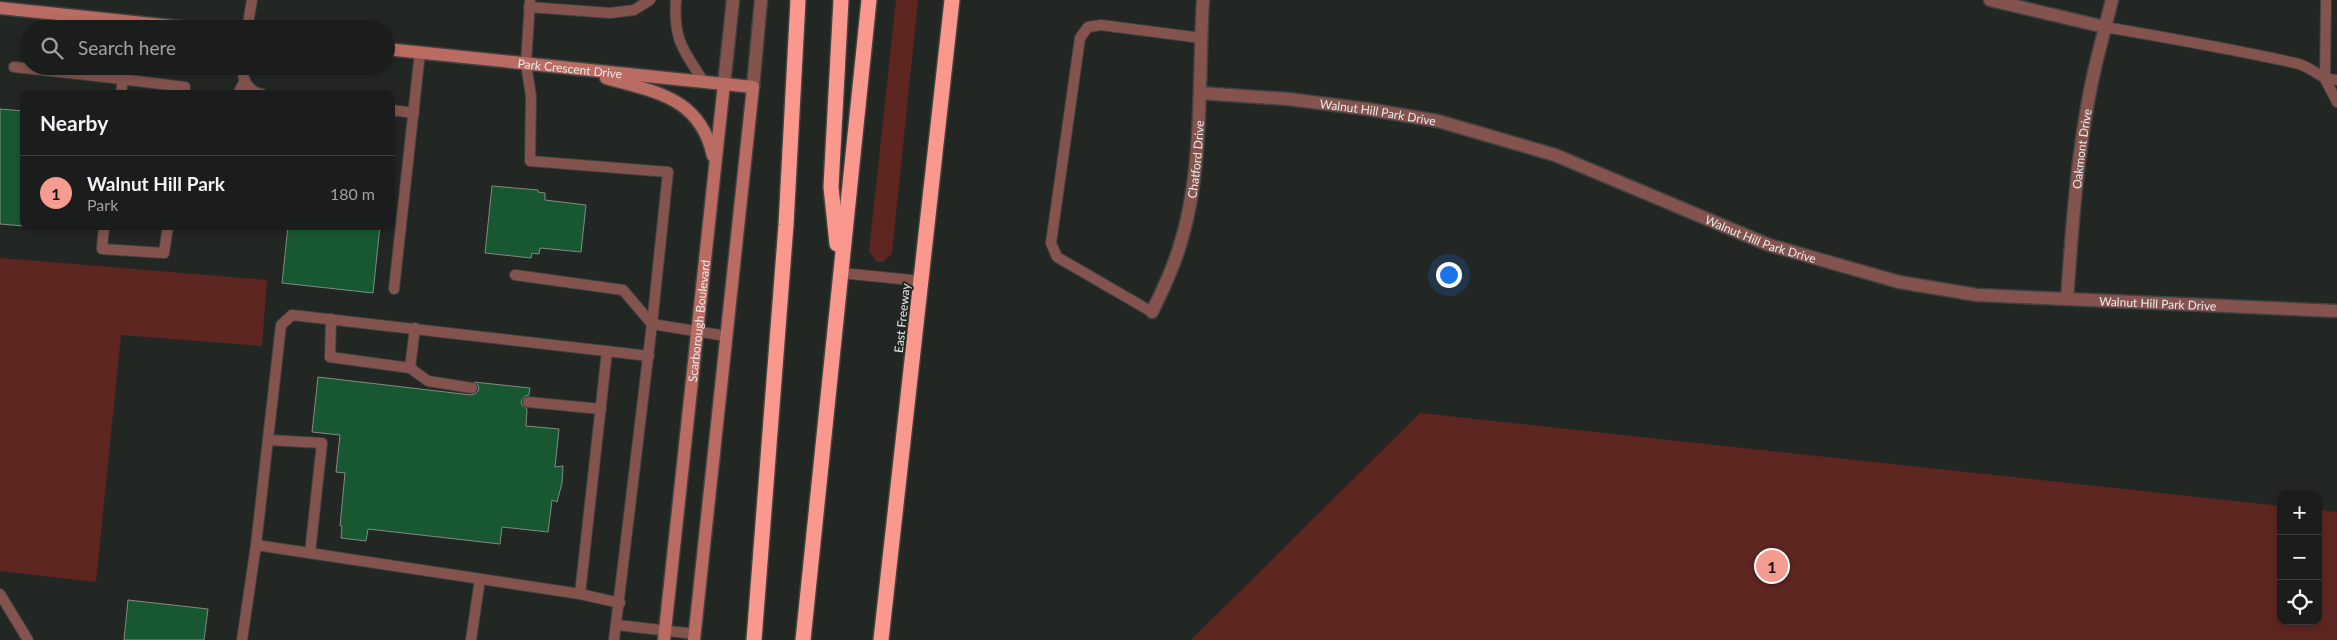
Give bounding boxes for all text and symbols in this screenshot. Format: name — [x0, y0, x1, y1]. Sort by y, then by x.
search box — [20, 20, 395, 75]
icon: search — [38, 34, 66, 62]
text: Search here — [78, 36, 176, 59]
street label: Park Crescent Drive — [517, 55, 623, 81]
street label: Walnut Hill Park Drive — [1319, 96, 1437, 128]
street label: Oakmont Drive — [2069, 107, 2094, 190]
text: Nearby — [40, 110, 108, 135]
street label: Chatford Drive — [1184, 120, 1206, 199]
text: Walnut Hill Park — [87, 172, 225, 195]
text: 1 — [51, 184, 61, 203]
text: 180 m — [330, 184, 375, 203]
text: Park — [87, 195, 118, 214]
street label: Walnut Hill Park Drive — [1703, 212, 1818, 266]
street label: Scarborough Boulevard — [684, 259, 712, 383]
your location — [1436, 262, 1462, 288]
street label: East Freeway — [891, 282, 913, 353]
street label: Walnut Hill Park Drive — [2099, 293, 2217, 313]
map controls — [2277, 490, 2322, 625]
button: + — [2277, 490, 2322, 535]
button: − — [2277, 535, 2322, 580]
pin: 1 — [1756, 547, 1788, 585]
button: locate — [2277, 580, 2322, 625]

